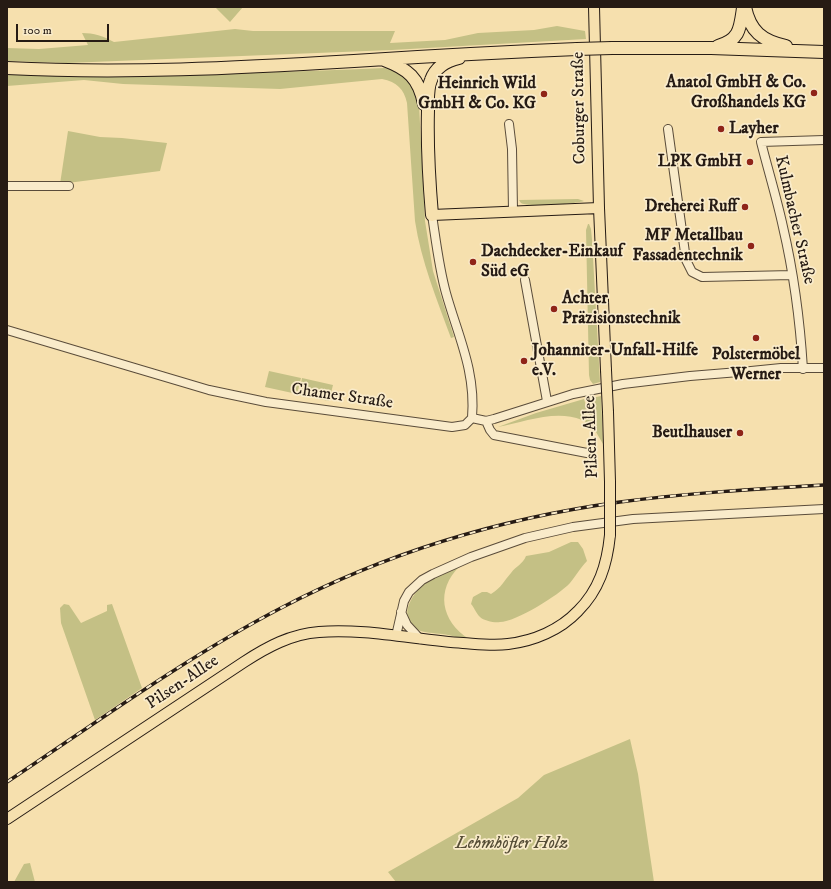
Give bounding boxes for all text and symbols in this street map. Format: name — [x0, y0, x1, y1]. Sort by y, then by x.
scale bar — [18, 16, 111, 42]
text: 100 m — [23, 23, 52, 38]
street label: Coburger Straße — [569, 52, 591, 164]
place label: Anatol GmbH & Co. Großhandels KG — [666, 73, 806, 113]
place label: Heinrich Wild GmbH & Co. KG — [418, 74, 536, 114]
marker: Anatol GmbH & Co. Großhandels KG — [809, 88, 819, 98]
marker: Heinrich Wild GmbH & Co. KG — [539, 89, 549, 99]
place label: Layher — [729, 119, 779, 139]
marker: Layher — [716, 124, 726, 134]
place label: LPK GmbH — [658, 152, 742, 172]
street label: Kulmbacher Straße — [769, 154, 819, 286]
marker: LPK GmbH — [745, 157, 755, 167]
place label: Dreherei Ruff — [645, 197, 737, 217]
marker: Dreherei Ruff — [740, 202, 750, 212]
place label: MF Metallbau Fassadentechnik — [633, 226, 743, 266]
marker: MF Metallbau Fassadentechnik — [746, 241, 756, 251]
place label: Dachdecker-Einkauf Süd eG — [481, 242, 623, 282]
marker: Dachdecker-Einkauf Süd eG — [468, 257, 478, 267]
place label: Achter Präzisionstechnik — [562, 289, 680, 329]
marker: Achter Präzisionstechnik — [549, 304, 559, 314]
marker: Polstermöbel Werner — [751, 333, 761, 343]
place label: Johanniter-Unfall-Hilfe e.V. — [532, 341, 698, 381]
place label: Polstermöbel Werner — [712, 345, 800, 385]
marker: Johanniter-Unfall-Hilfe e.V. — [519, 356, 529, 366]
street label: Chamer Straße — [290, 380, 394, 414]
street label: Pilsen-Allee — [580, 395, 604, 479]
place label: Beutlhauser — [652, 423, 732, 443]
marker: Beutlhauser — [735, 428, 745, 438]
street label: Pilsen-Allee — [143, 651, 223, 715]
park label: Lehmhöfler Holz — [456, 834, 568, 854]

